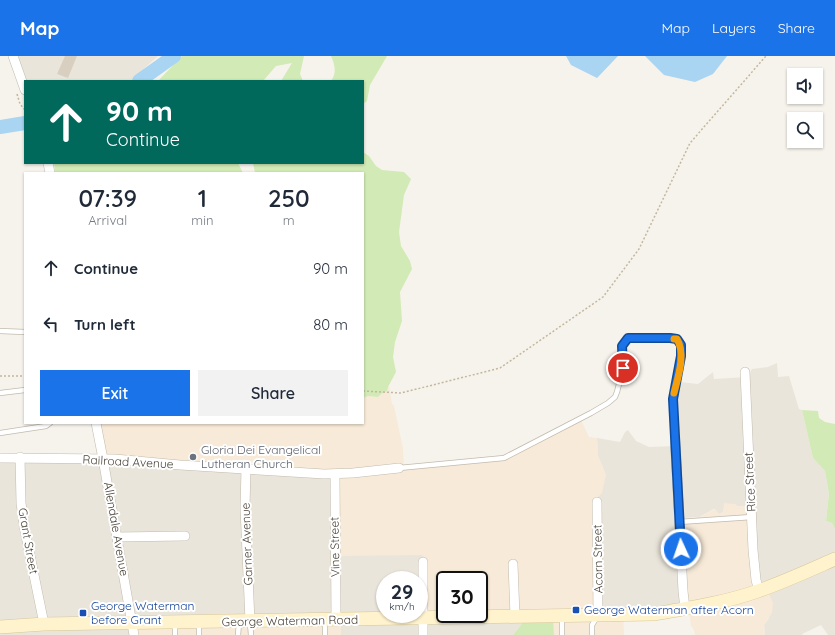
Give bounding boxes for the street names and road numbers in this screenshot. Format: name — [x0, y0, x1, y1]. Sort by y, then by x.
street label: Railroad Avenue — [82, 452, 174, 471]
street label: Rice Street — [740, 452, 759, 512]
street label: Allendale Avenue — [101, 481, 132, 577]
street label: Garner Avenue — [238, 502, 255, 586]
street label: Grant Street — [15, 507, 42, 575]
street label: Vine Street — [326, 517, 343, 577]
street label: Acorn Street — [589, 524, 606, 594]
street label: George Waterman Road — [222, 612, 358, 629]

